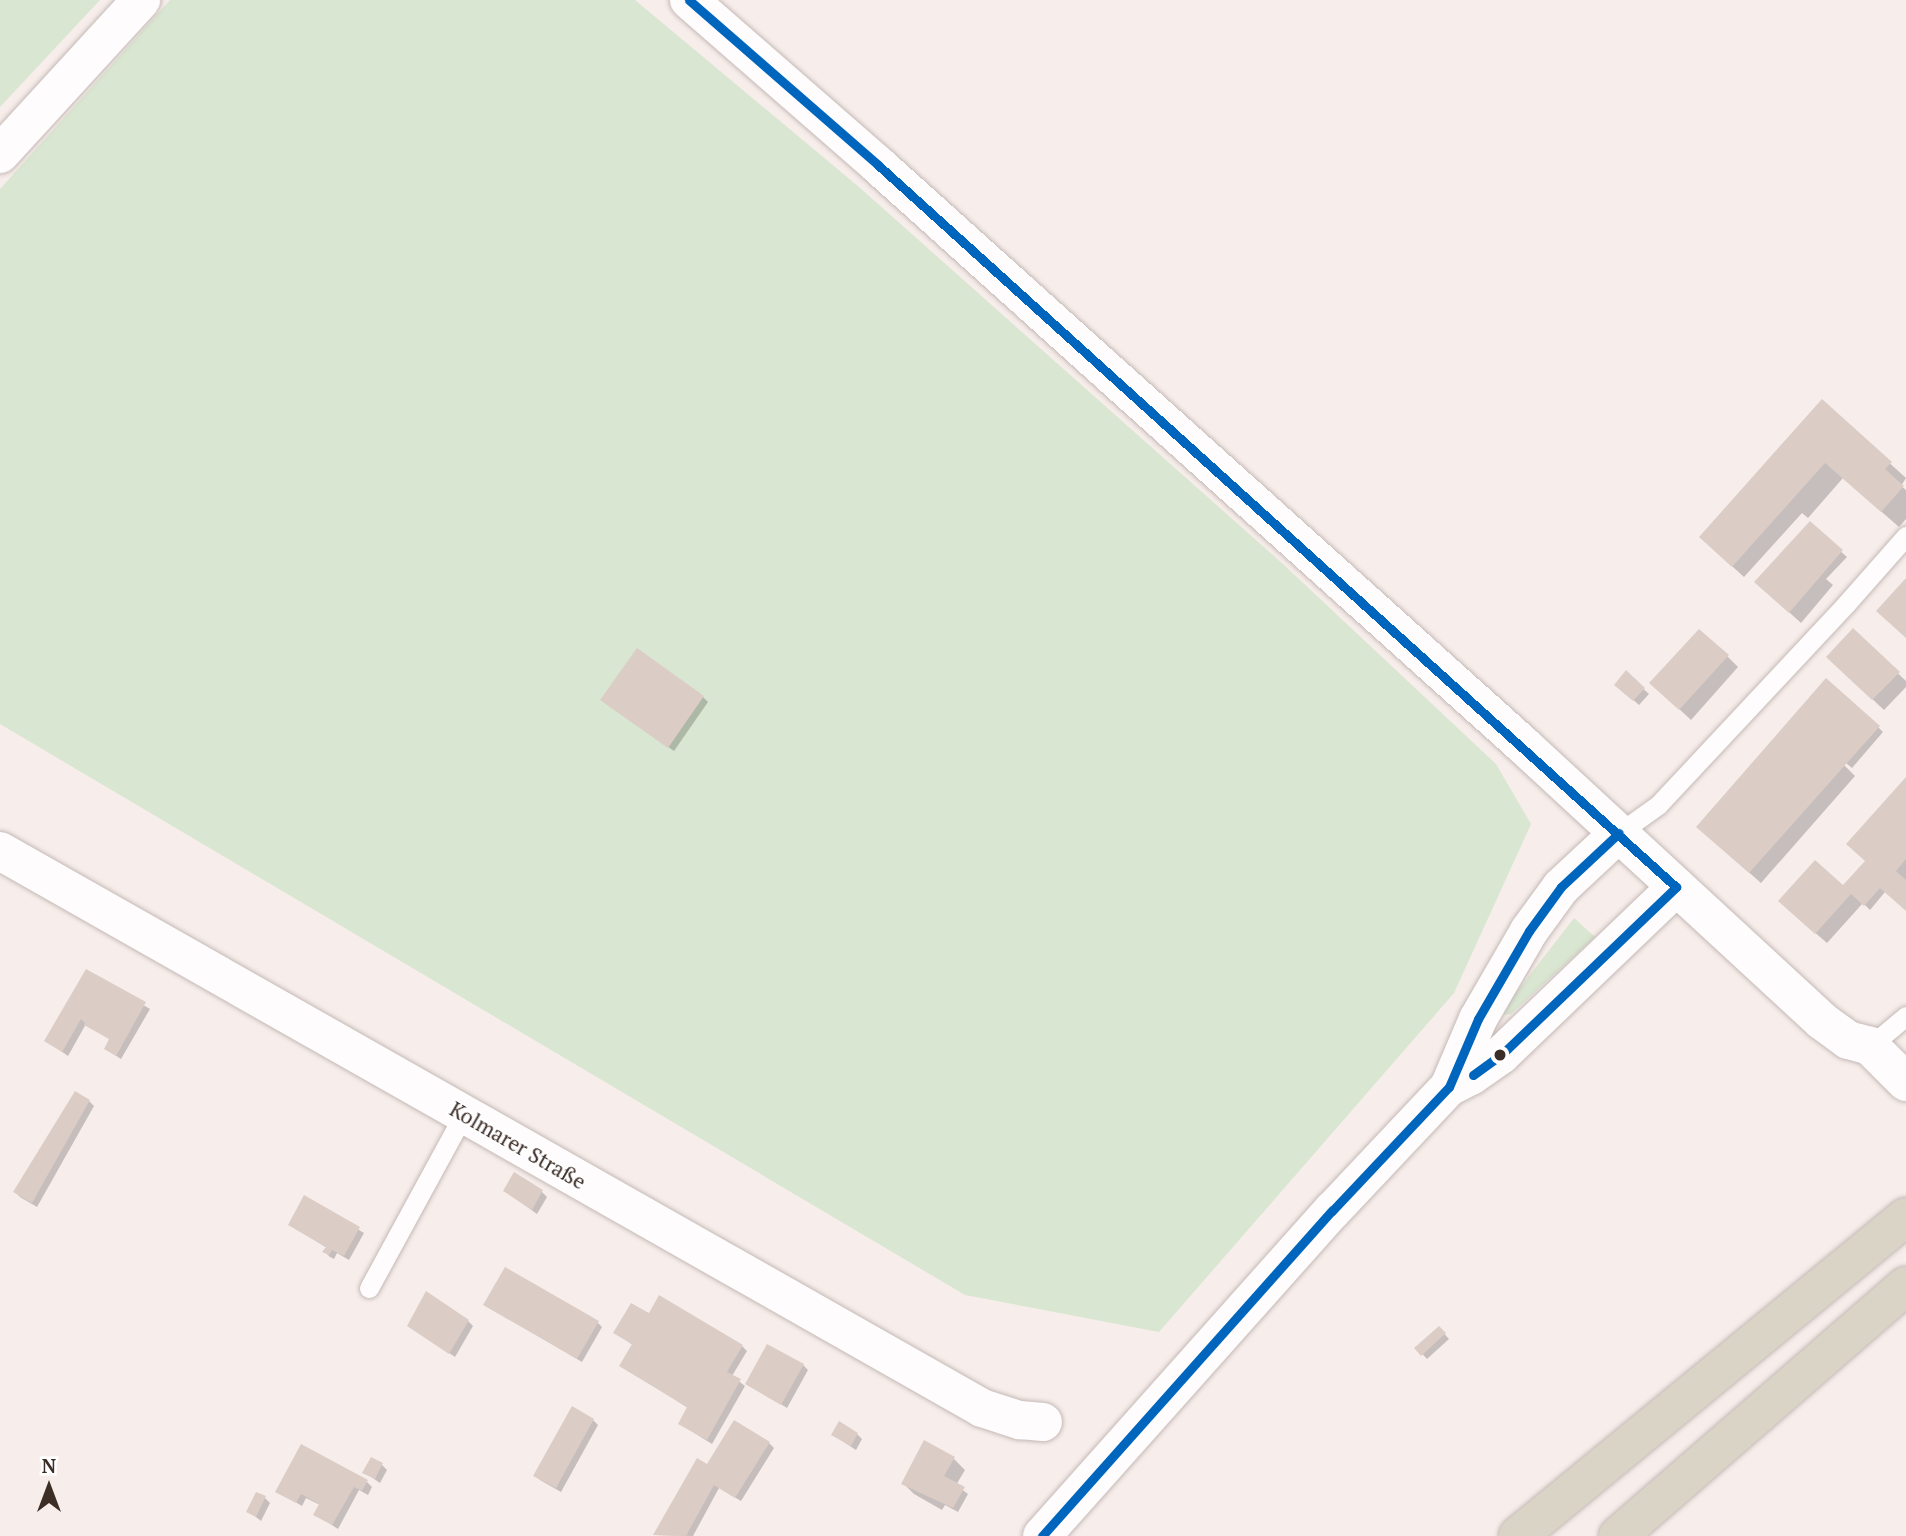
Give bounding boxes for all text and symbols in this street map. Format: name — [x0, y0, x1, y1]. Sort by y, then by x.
unlabelled marker — [1493, 1048, 1507, 1062]
street label: Kolmarer Straße — [446, 1096, 590, 1194]
north arrow — [14, 1452, 84, 1522]
text: N — [42, 1453, 56, 1478]

